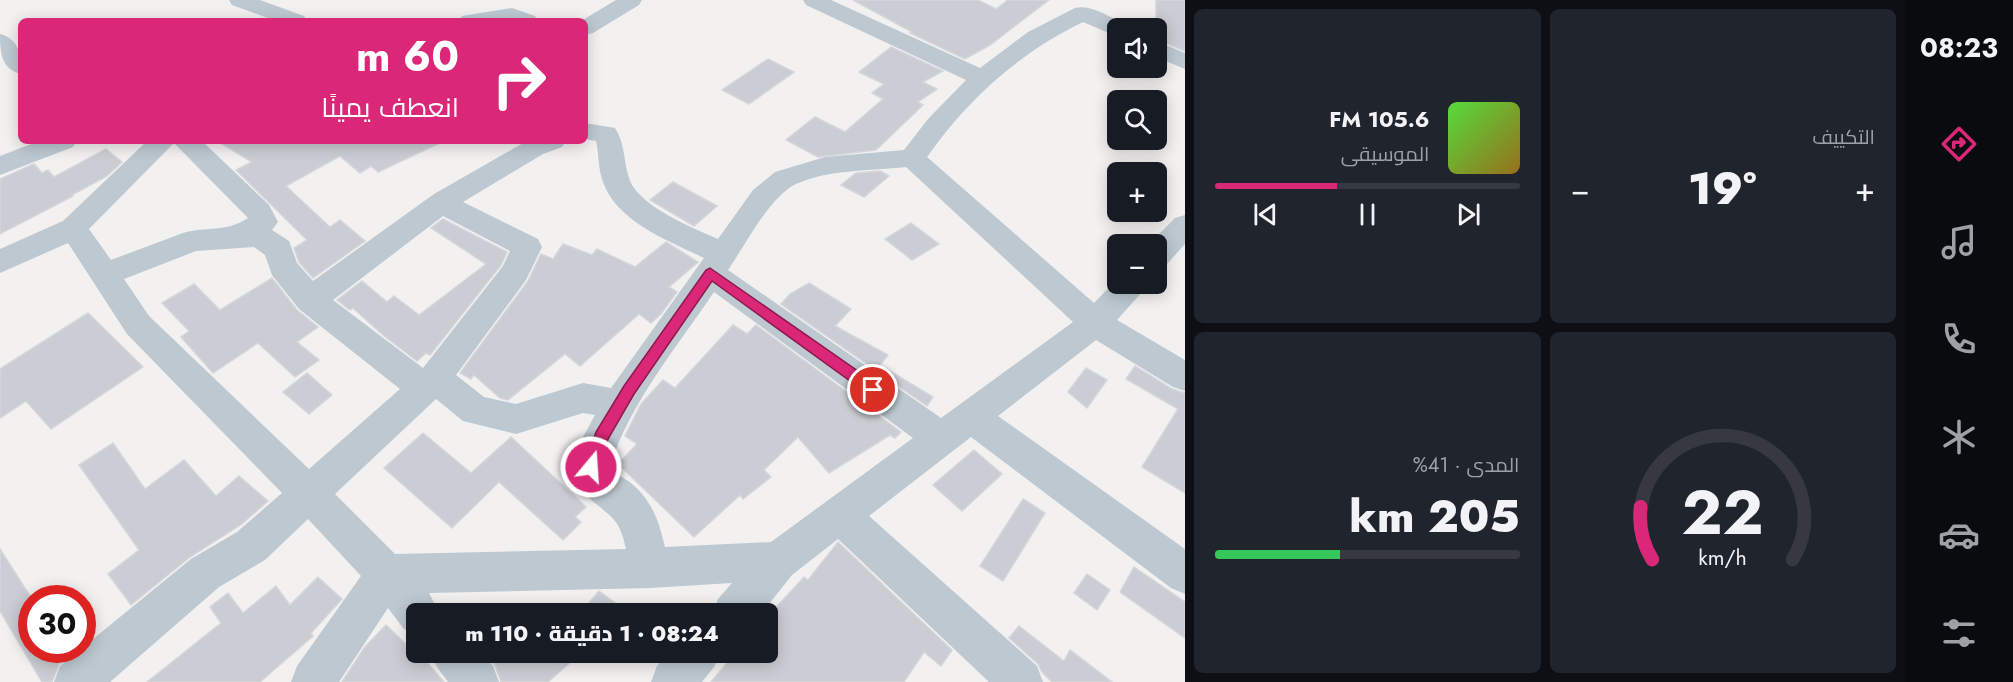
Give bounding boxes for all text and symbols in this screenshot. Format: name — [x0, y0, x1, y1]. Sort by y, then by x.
map controls — [1107, 18, 1167, 294]
button: sound — [1107, 18, 1167, 78]
text: 60 m — [356, 26, 459, 87]
text: 08:23 — [1920, 28, 1998, 67]
icon: right — [480, 42, 558, 120]
text: انعطف يمينًا — [321, 88, 459, 127]
button: search — [1107, 90, 1167, 150]
text: 105.6 FM — [1329, 103, 1430, 135]
text: التكييف — [1812, 123, 1875, 152]
icon: directions — [1938, 123, 1980, 165]
text: الموسيقى — [1341, 140, 1430, 169]
text: 19° — [1688, 156, 1757, 221]
button: + — [1107, 162, 1167, 222]
text: − — [1571, 166, 1590, 213]
text: + — [1855, 166, 1875, 213]
icon: previous — [1249, 198, 1282, 231]
icon: pause — [1351, 198, 1384, 231]
icon: next — [1452, 198, 1485, 231]
icon: music — [1938, 221, 1980, 263]
button: − — [1107, 234, 1167, 294]
icon: phone — [1938, 318, 1980, 360]
pin — [847, 364, 898, 415]
icon: arrive — [856, 373, 889, 406]
icon: climate — [1938, 416, 1980, 458]
position arrow — [559, 435, 623, 499]
text: المدى · 41% — [1413, 451, 1520, 480]
text: 22 — [1682, 467, 1764, 557]
text: 205 km — [1349, 484, 1520, 549]
icon: car — [1938, 514, 1980, 556]
text: km/h — [1699, 542, 1747, 573]
speed limit sign: 30 — [18, 585, 96, 663]
icon: filters — [1938, 612, 1980, 654]
text: 08:24 · 1 دقيقة · 110 m — [465, 617, 719, 649]

